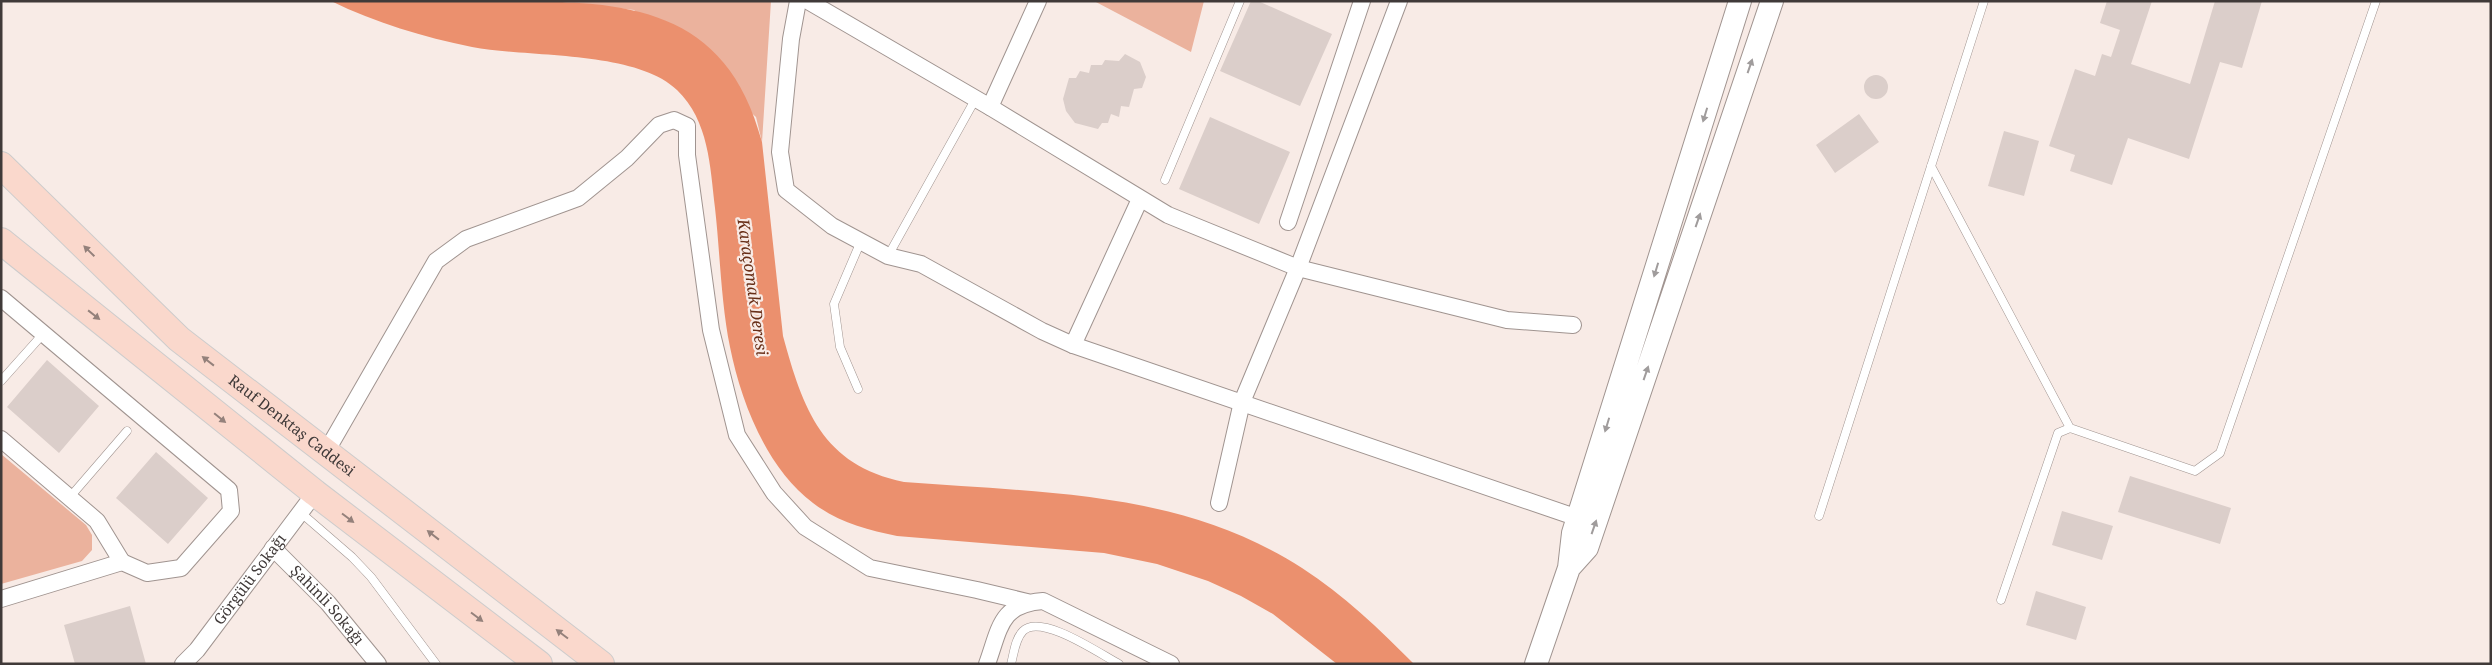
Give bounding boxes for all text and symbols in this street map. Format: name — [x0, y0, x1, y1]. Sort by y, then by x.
one-way arrow — [1747, 58, 1754, 73]
one-way arrow — [1700, 107, 1708, 122]
one-way arrow — [1695, 212, 1702, 227]
water label: Karaçomak Deresi — [732, 216, 773, 357]
one-way arrow — [83, 245, 95, 257]
one-way arrow — [1652, 262, 1659, 277]
one-way arrow — [87, 309, 100, 320]
one-way arrow — [201, 356, 214, 366]
one-way arrow — [1643, 366, 1650, 381]
street label: Rauf Denktaş Caddesi — [225, 370, 360, 480]
one-way arrow — [213, 412, 226, 423]
one-way arrow — [1603, 417, 1611, 432]
one-way arrow — [341, 513, 354, 524]
one-way arrow — [1591, 520, 1598, 535]
street label: Görgülü Sokağı — [208, 529, 290, 629]
one-way arrow — [426, 530, 440, 540]
street label: Şahinli Sokağı — [287, 560, 369, 649]
one-way arrow — [470, 611, 483, 622]
one-way arrow — [555, 629, 569, 639]

